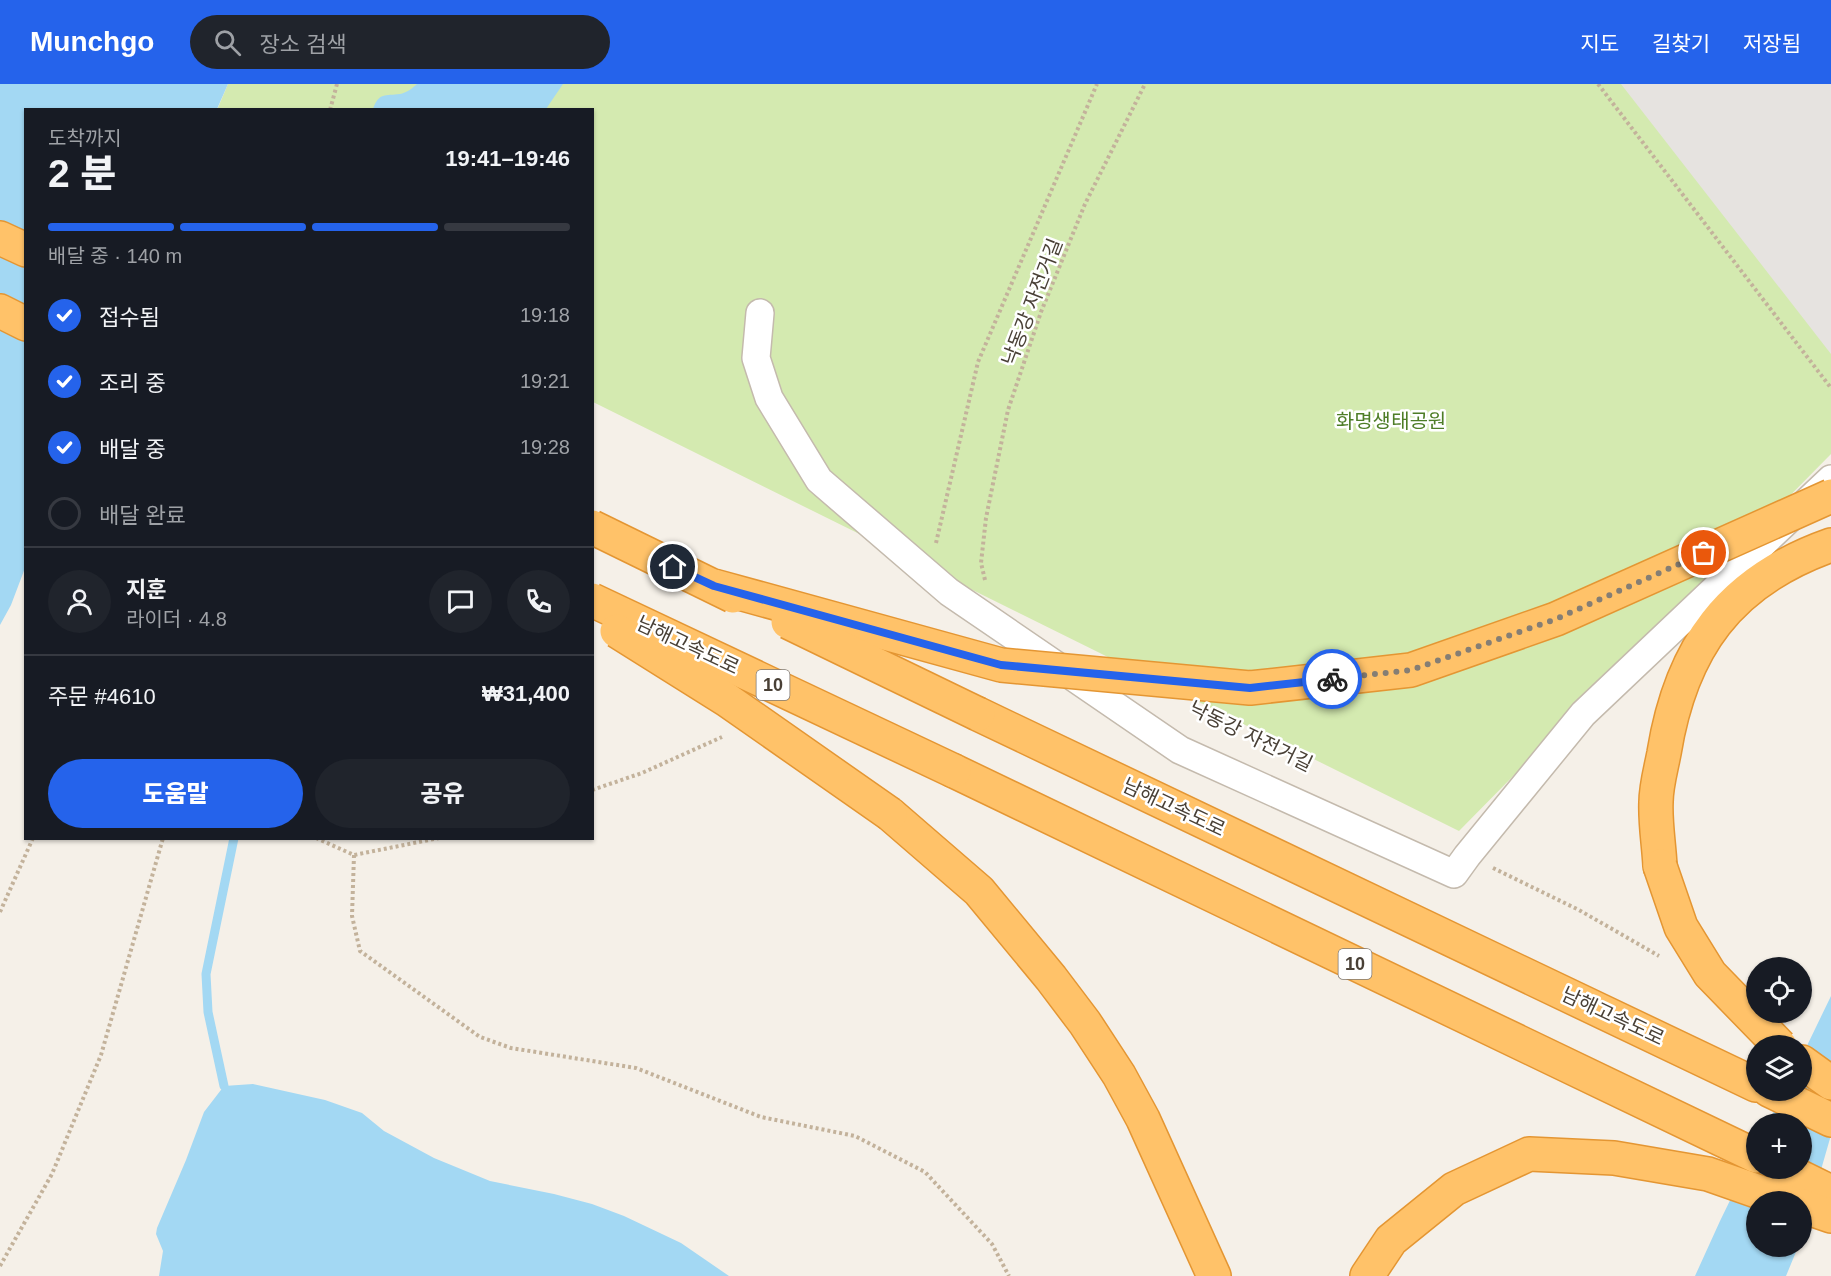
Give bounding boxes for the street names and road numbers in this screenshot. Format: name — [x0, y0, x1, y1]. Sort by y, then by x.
street label: 낙동강 자전거길 — [998, 235, 1066, 369]
street label: 남해고속도로 — [633, 612, 743, 678]
road number: 10 — [756, 670, 790, 700]
street label: 낙동강 자전거길 — [1186, 697, 1316, 775]
street label: 남해고속도로 — [1119, 774, 1229, 840]
road number: 10 — [1338, 949, 1372, 979]
street label: 남해고속도로 — [1558, 983, 1668, 1049]

